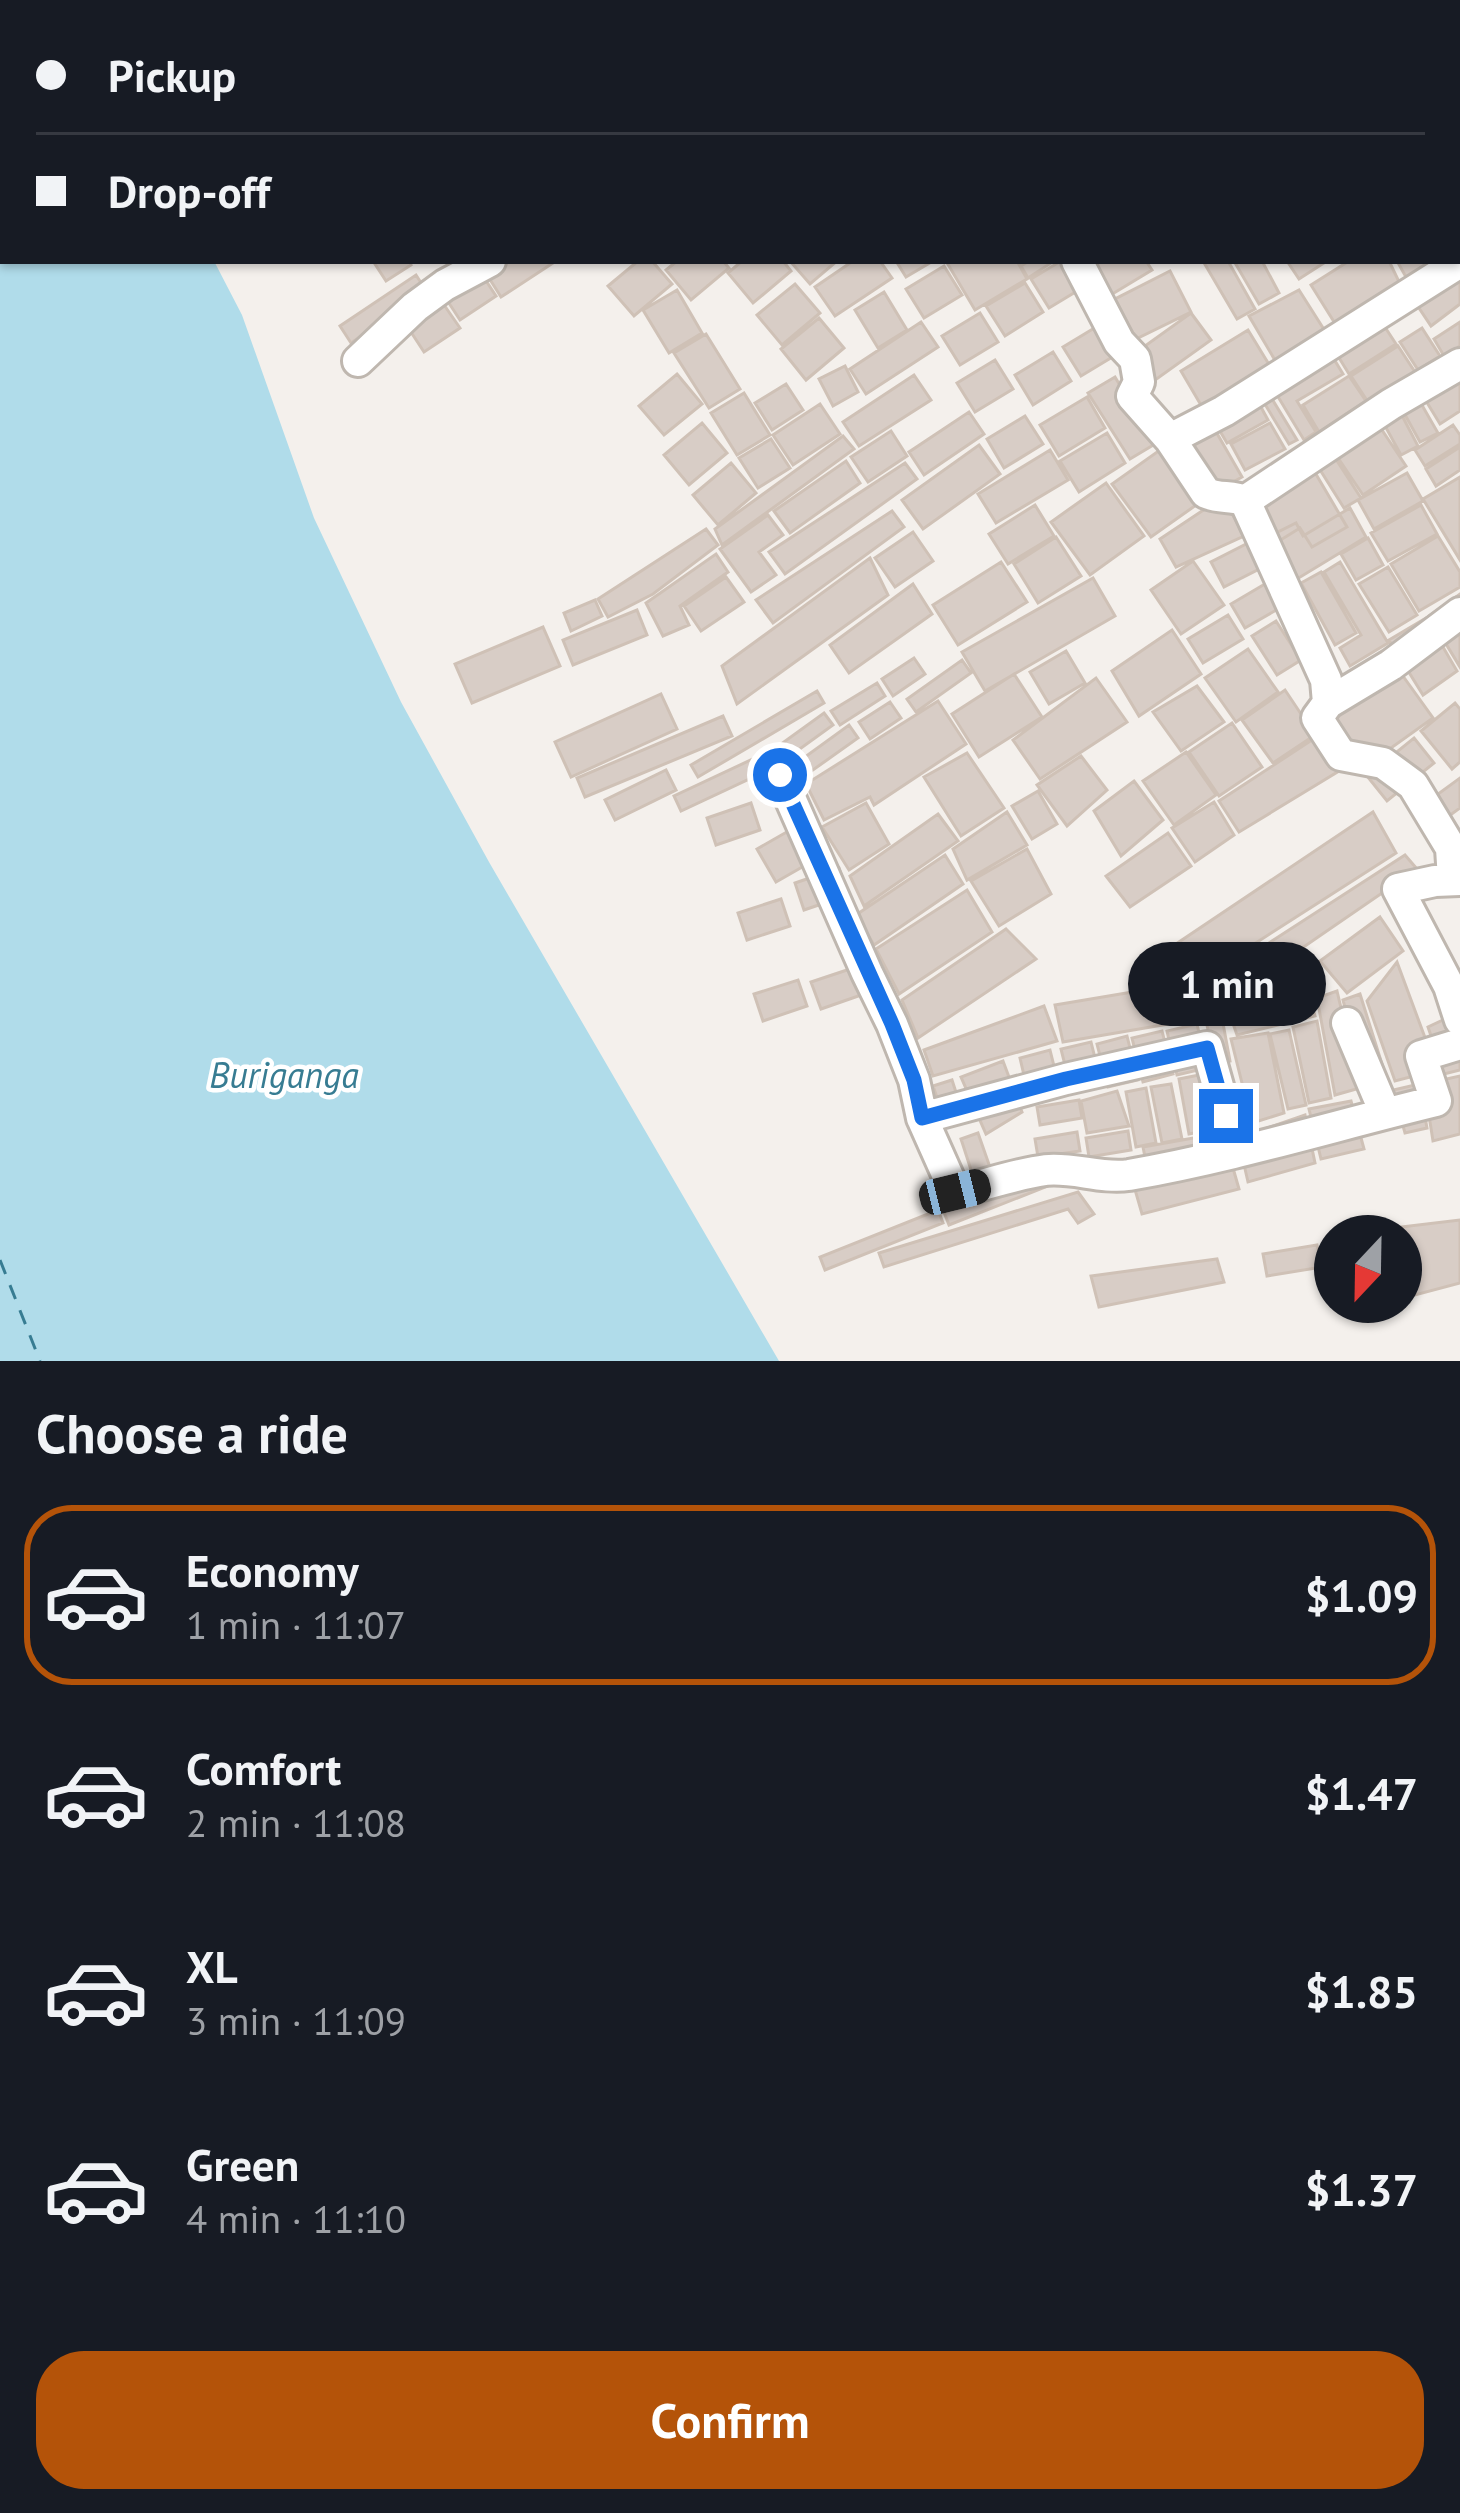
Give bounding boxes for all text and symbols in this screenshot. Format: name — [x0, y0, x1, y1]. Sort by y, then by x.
text: Pickup — [108, 46, 236, 104]
text: Drop-off — [108, 162, 270, 220]
route start — [753, 748, 807, 802]
callout: 1 min — [1127, 942, 1325, 1026]
text: 1 min — [1179, 958, 1275, 1009]
water label: Buriganga — [209, 1051, 359, 1098]
route end — [1199, 1089, 1253, 1143]
car — [916, 1166, 994, 1218]
north arrow — [1314, 1215, 1422, 1323]
map controls — [1314, 1215, 1422, 1323]
text: Choose a ride — [36, 1398, 348, 1468]
icon: car — [42, 1541, 150, 1649]
text: Economy — [186, 1541, 359, 1599]
text: $1.09 — [1305, 1566, 1418, 1624]
text: 1 min · 11:07 — [186, 1599, 406, 1650]
icon: car — [42, 1739, 150, 1847]
text: Comfort — [186, 1739, 341, 1797]
text: $1.47 — [1305, 1764, 1418, 1822]
text: 2 min · 11:08 — [186, 1797, 406, 1848]
icon: car — [42, 1937, 150, 2045]
text: XL — [186, 1937, 238, 1995]
text: $1.85 — [1305, 1962, 1418, 2020]
text: 3 min · 11:09 — [186, 1995, 406, 2046]
icon: car — [42, 2135, 150, 2243]
text: Green — [186, 2135, 299, 2193]
text: $1.37 — [1305, 2160, 1418, 2218]
text: 4 min · 11:10 — [186, 2193, 406, 2244]
button: Confirm — [36, 2351, 1424, 2489]

